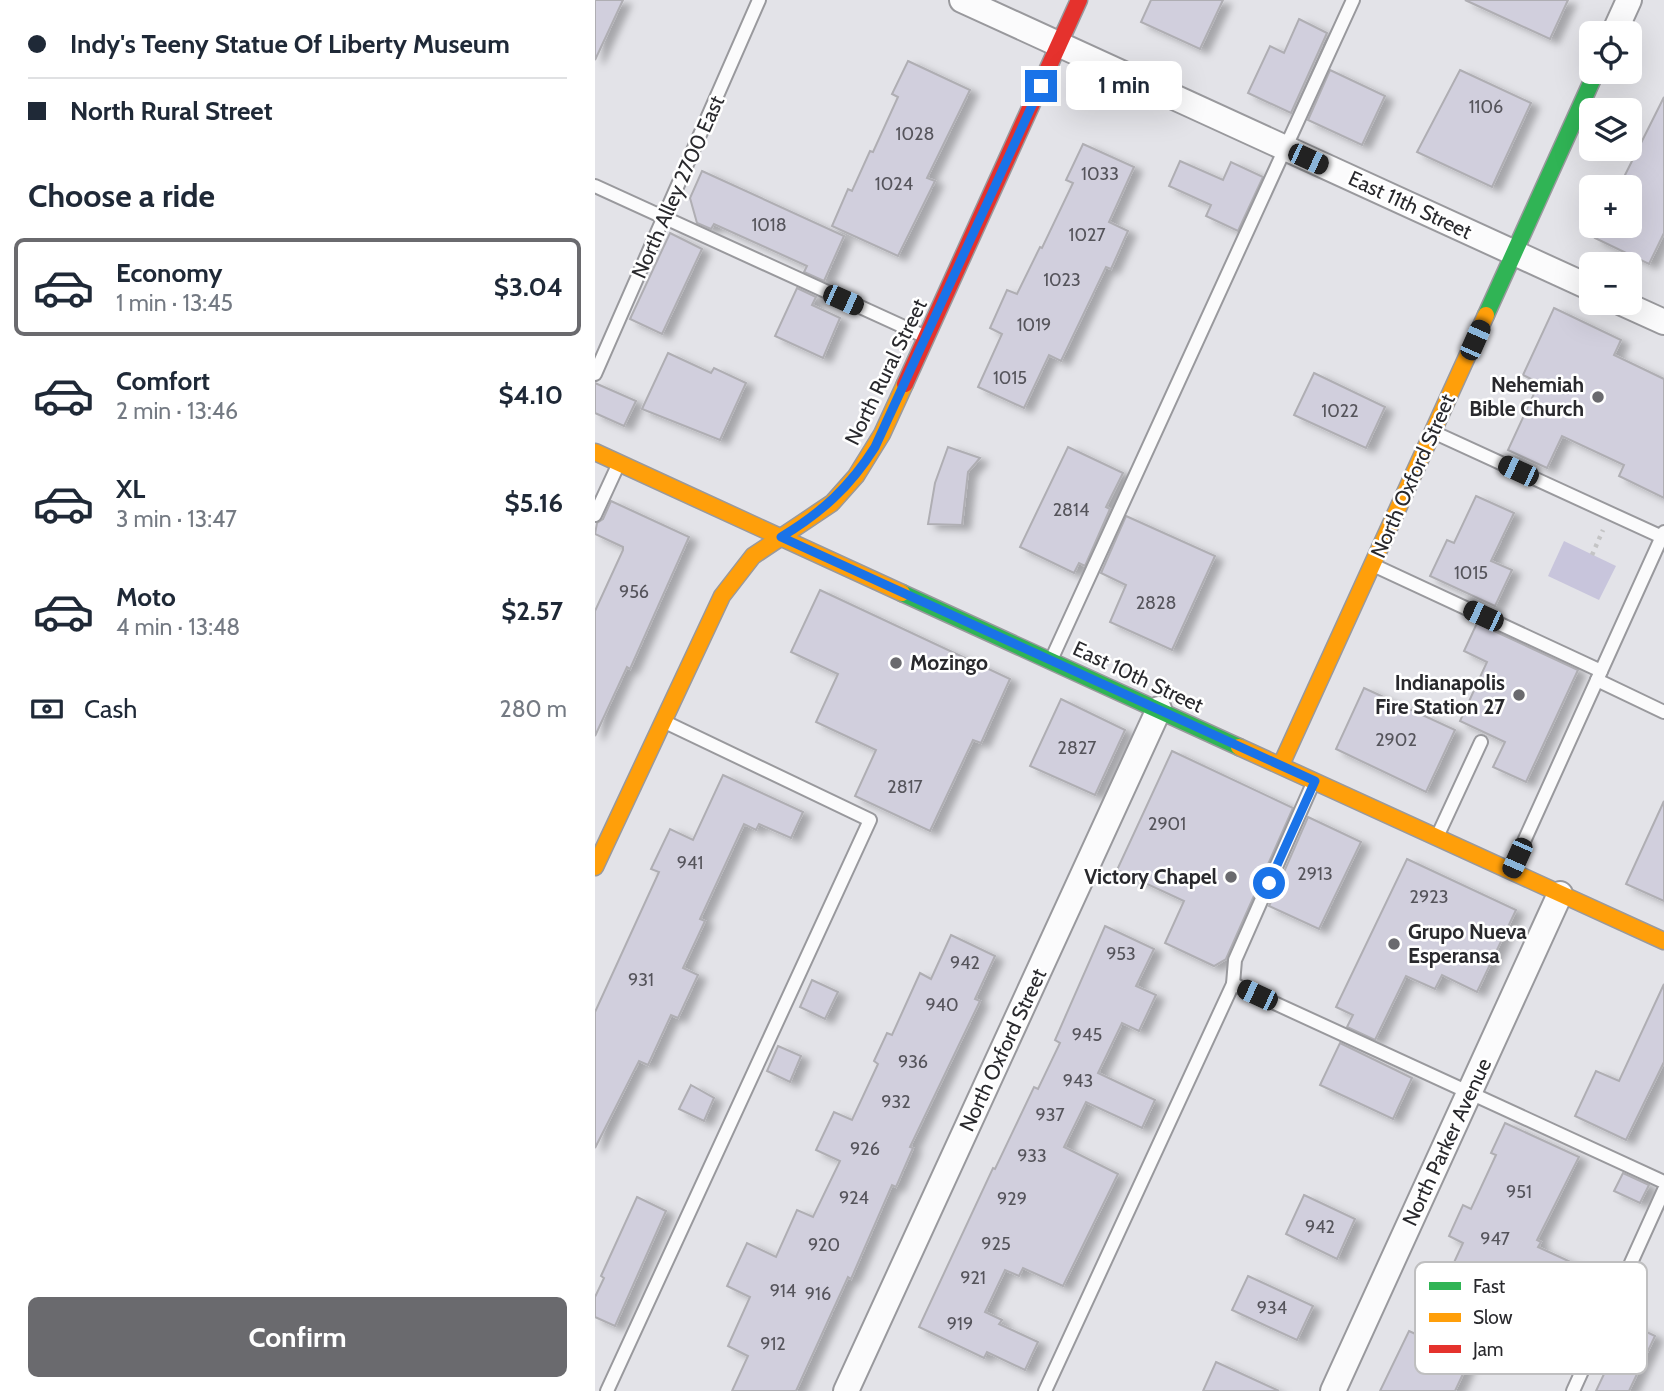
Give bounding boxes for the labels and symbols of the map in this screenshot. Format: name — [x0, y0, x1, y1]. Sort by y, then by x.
callout: 1 min — [1066, 62, 1181, 110]
route end — [1025, 70, 1057, 102]
street label: North Alley 2700 East — [626, 92, 729, 282]
house number: 1106 — [1469, 96, 1503, 118]
house number: 1028 — [896, 123, 934, 145]
car — [1285, 141, 1332, 177]
house number: 1033 — [1081, 163, 1119, 185]
street label: East 11th Street — [1345, 165, 1476, 244]
house number: 1024 — [875, 173, 913, 195]
house number: 1018 — [751, 214, 787, 236]
house number: 1027 — [1069, 224, 1105, 246]
house number: 1023 — [1043, 269, 1081, 291]
car — [820, 282, 867, 318]
street label: North Rural Street — [839, 295, 932, 449]
house number: 1019 — [1017, 314, 1051, 336]
car — [1457, 317, 1494, 363]
house number: 1015 — [993, 367, 1027, 389]
place label: Nehemiah Bible Church — [1469, 372, 1584, 421]
marker: Nehemiah Bible Church — [1590, 389, 1606, 405]
street label: North Oxford Street — [1365, 390, 1460, 562]
house number: 1022 — [1321, 400, 1359, 422]
car — [1495, 453, 1542, 489]
house number: 2814 — [1053, 499, 1089, 521]
house number: 1015 — [1454, 562, 1488, 584]
house number: 956 — [619, 581, 649, 603]
house number: 2828 — [1136, 592, 1176, 614]
car — [1460, 598, 1507, 634]
street label: East 10th Street — [1069, 635, 1207, 718]
place label: Mozingo — [910, 650, 988, 675]
marker: Mozingo — [888, 655, 904, 671]
place label: Indianapolis Fire Station 27 — [1375, 670, 1505, 719]
marker: Indianapolis Fire Station 27 — [1511, 687, 1527, 703]
house number: 2902 — [1375, 729, 1417, 751]
house number: 2827 — [1058, 737, 1096, 759]
house number: 2817 — [887, 776, 923, 798]
house number: 2901 — [1148, 813, 1186, 835]
car — [1499, 835, 1536, 881]
house number: 941 — [677, 852, 703, 874]
house number: 2913 — [1297, 863, 1333, 885]
place label: Victory Chapel — [1084, 864, 1217, 889]
route start — [1253, 867, 1285, 899]
marker: Victory Chapel — [1223, 869, 1239, 885]
house number: 2923 — [1410, 886, 1448, 908]
place label: Grupo Nueva Esperansa — [1408, 919, 1527, 968]
marker: Grupo Nueva Esperansa — [1386, 936, 1402, 952]
house number: 953 — [1106, 943, 1136, 965]
house number: 942 — [950, 952, 980, 974]
street label: North Oxford Street — [954, 964, 1051, 1135]
house number: 931 — [628, 969, 654, 991]
car — [1234, 977, 1281, 1013]
house number: 940 — [925, 994, 959, 1016]
house number: 945 — [1072, 1024, 1102, 1046]
house number: 936 — [898, 1051, 928, 1073]
street label: North Parker Avenue — [1397, 1054, 1496, 1230]
house number: 943 — [1063, 1070, 1093, 1092]
house number: 932 — [881, 1091, 911, 1113]
house number: 937 — [1035, 1104, 1065, 1126]
house number: 926 — [850, 1138, 880, 1160]
house number: 933 — [1017, 1145, 1047, 1167]
house number: 951 — [1506, 1181, 1532, 1203]
house number: 924 — [839, 1187, 869, 1209]
house number: 929 — [997, 1188, 1027, 1210]
house number: 942 — [1305, 1216, 1335, 1238]
house number: 947 — [1480, 1228, 1510, 1250]
house number: 925 — [981, 1233, 1011, 1255]
house number: 920 — [808, 1234, 840, 1256]
legend — [1415, 1262, 1647, 1374]
house number: 921 — [960, 1267, 986, 1289]
text: Fast — [1473, 1275, 1506, 1298]
house number: 914 — [770, 1280, 796, 1302]
house number: 916 — [805, 1283, 831, 1305]
house number: 934 — [1257, 1297, 1287, 1319]
text: Slow — [1473, 1306, 1513, 1329]
house number: 919 — [947, 1313, 973, 1335]
house number: 912 — [760, 1333, 786, 1355]
text: Jam — [1472, 1338, 1503, 1361]

